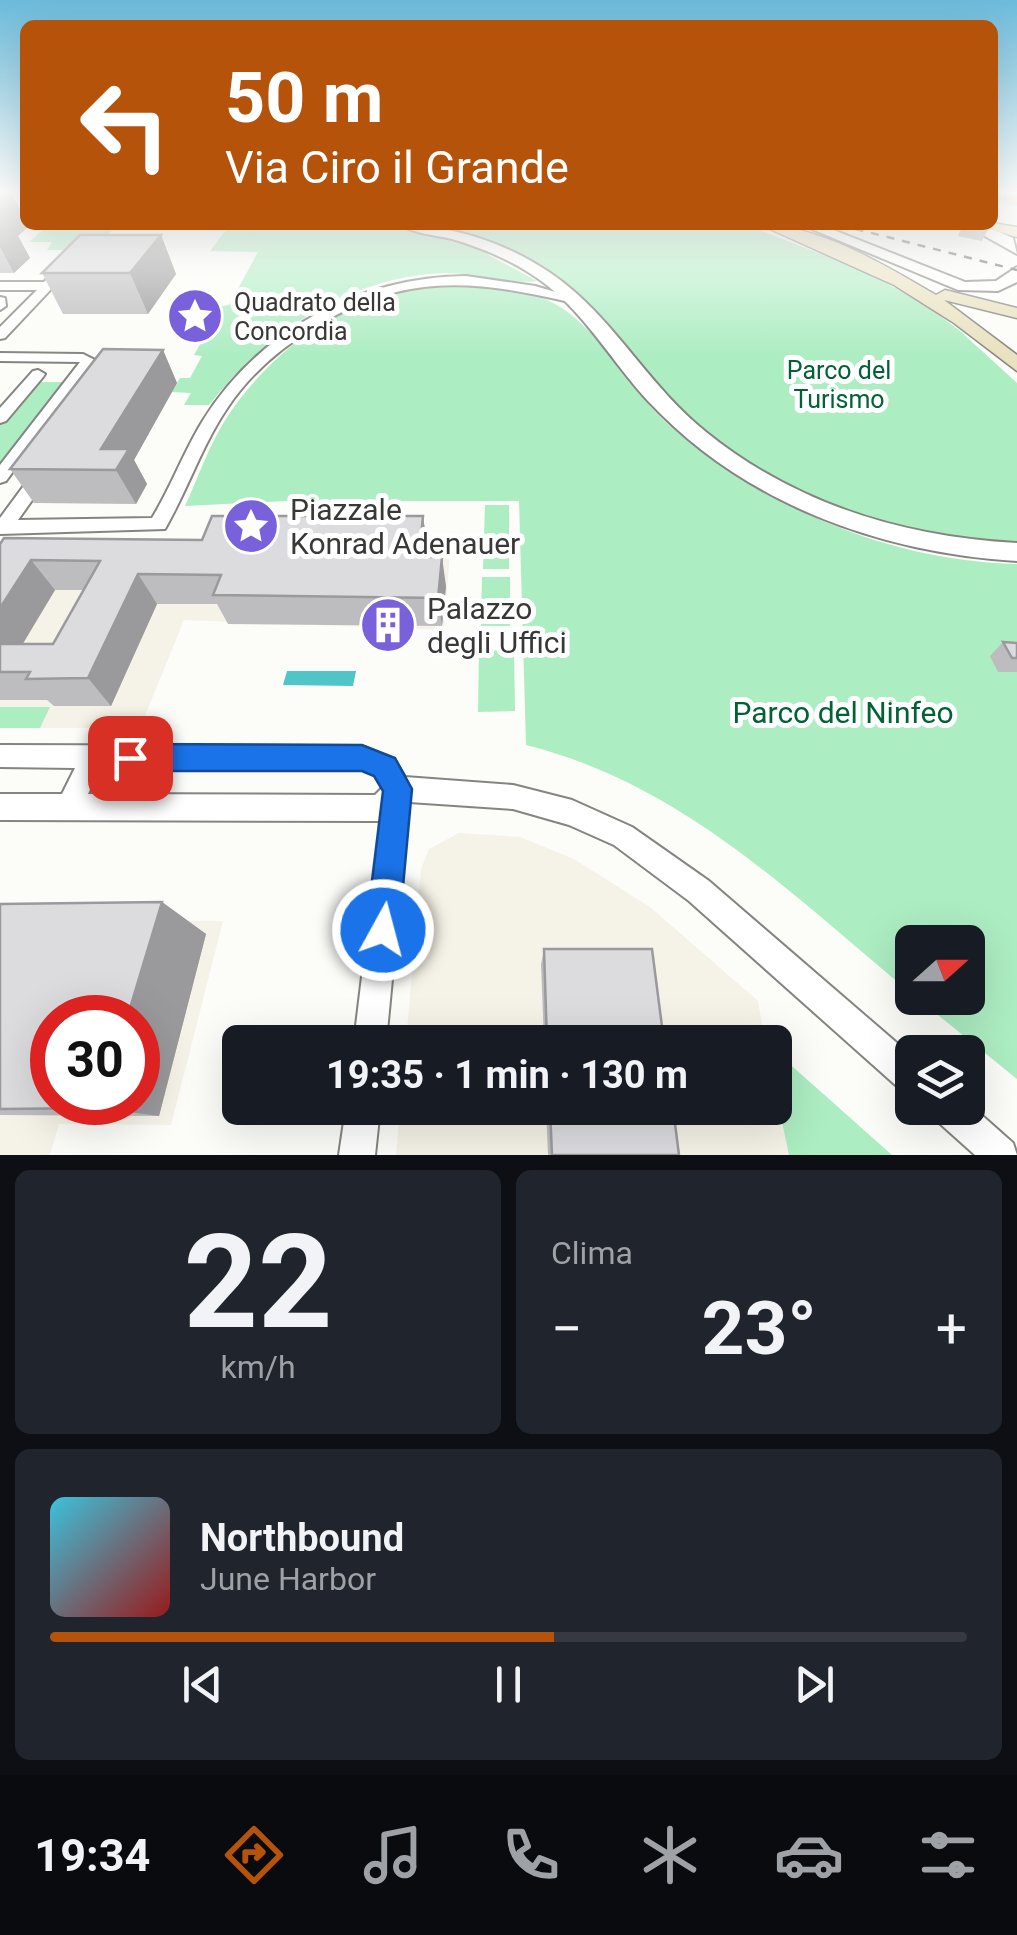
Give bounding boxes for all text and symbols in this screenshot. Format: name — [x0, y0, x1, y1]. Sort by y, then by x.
text: 50 m — [225, 57, 383, 139]
icon: left — [60, 60, 190, 190]
text: Via Ciro il Grande — [225, 141, 569, 194]
place icon: Quadrato della Concordia — [165, 286, 225, 346]
place label: Quadrato della Concordia — [234, 288, 396, 346]
park label: Parco del Turismo — [787, 356, 891, 414]
place label: Piazzale Konrad Adenauer — [290, 492, 520, 561]
place icon: Piazzale Konrad Adenauer — [221, 496, 281, 556]
place label: Palazzo degli Uffici — [427, 591, 567, 660]
building icon: Palazzo degli Uffici — [358, 595, 418, 655]
park label: Parco del Ninfeo — [732, 695, 954, 730]
pin — [88, 716, 173, 801]
icon: arrive — [103, 731, 158, 786]
position arrow — [331, 878, 435, 982]
north arrow — [895, 925, 985, 1015]
map controls — [895, 925, 985, 1125]
speed limit sign: 30 — [30, 995, 160, 1125]
button: layers — [895, 1035, 985, 1125]
text: 19:35 · 1 min · 130 m — [326, 1053, 688, 1097]
text: 22 — [183, 1206, 333, 1359]
text: Clima — [551, 1234, 633, 1272]
text: 23° — [701, 1284, 817, 1372]
text: − — [551, 1297, 582, 1361]
text: + — [936, 1297, 967, 1361]
text: km/h — [220, 1348, 296, 1386]
text: Northbound — [200, 1516, 404, 1560]
text: June Harbor — [200, 1560, 376, 1598]
icon: previous — [175, 1657, 230, 1712]
icon: pause — [481, 1657, 536, 1712]
icon: next — [787, 1657, 842, 1712]
icon: directions — [219, 1820, 289, 1890]
icon: music — [358, 1820, 428, 1890]
icon: phone — [496, 1820, 566, 1890]
icon: climate — [635, 1820, 705, 1890]
icon: car — [774, 1820, 844, 1890]
icon: filters — [913, 1820, 983, 1890]
text: 19:34 — [34, 1829, 150, 1882]

